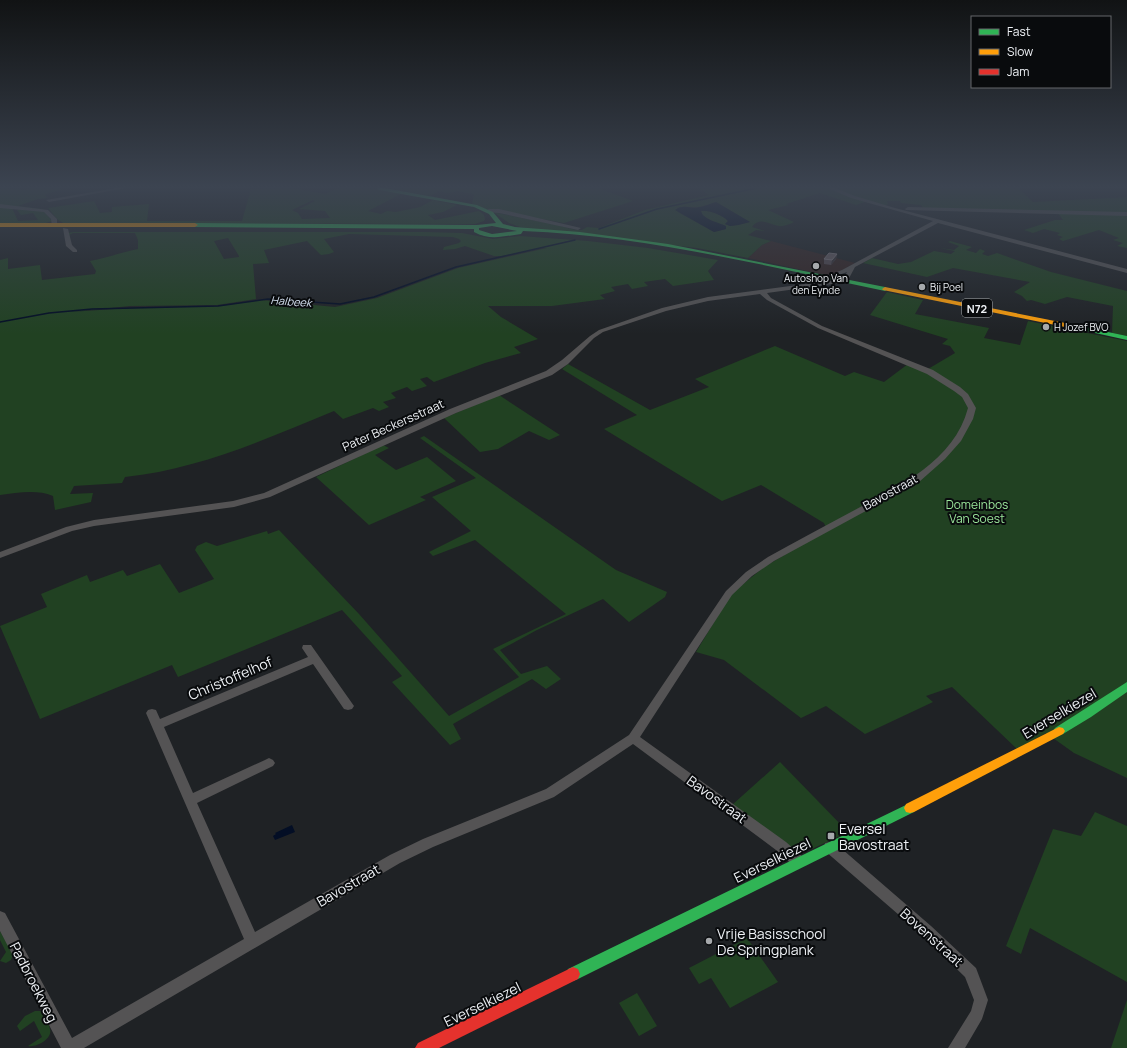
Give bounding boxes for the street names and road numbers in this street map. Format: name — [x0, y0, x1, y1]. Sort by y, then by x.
road number: N72 — [962, 299, 992, 317]
street label: Pater Beckersstraat — [340, 395, 447, 455]
street label: Bavostraat — [860, 470, 921, 514]
street label: Christoffelhof — [185, 652, 275, 704]
street label: Everselkiezel — [1018, 683, 1100, 743]
street label: Bavostraat — [683, 771, 751, 827]
street label: Everselkiezel — [730, 833, 814, 887]
street label: Bavostraat — [313, 859, 383, 911]
street label: Bovenstraat — [896, 904, 968, 971]
street label: Padbroekweg — [6, 939, 62, 1025]
street label: Everselkiezel — [440, 977, 524, 1031]

